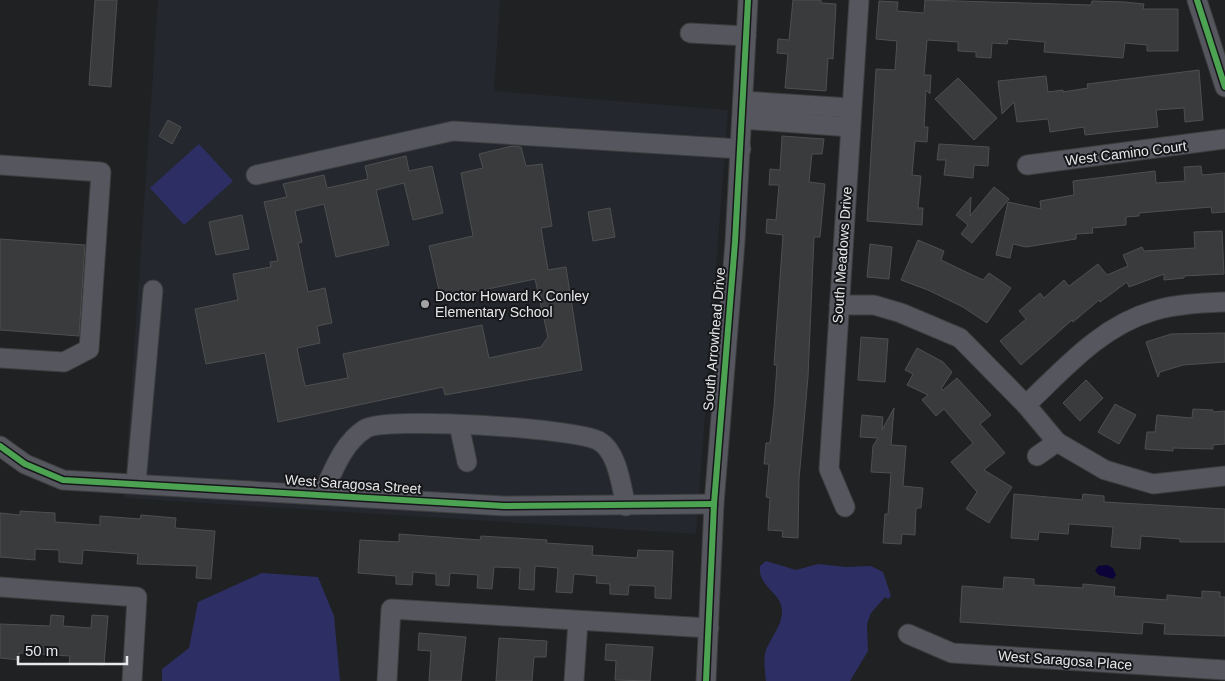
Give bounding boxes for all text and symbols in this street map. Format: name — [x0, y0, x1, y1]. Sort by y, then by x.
street label: West Camino Court — [1065, 138, 1188, 168]
street label: South Meadows Drive — [829, 186, 855, 324]
street label: South Arrowhead Drive — [700, 266, 728, 411]
place label: Doctor Howard K Conley Elementary School — [435, 288, 589, 320]
marker: Doctor Howard K Conley Elementary School — [419, 298, 431, 310]
street label: West Saragosa Street — [284, 471, 422, 497]
scale bar — [18, 634, 126, 666]
text: 50 m — [25, 642, 58, 659]
street label: West Saragosa Place — [997, 647, 1133, 673]

